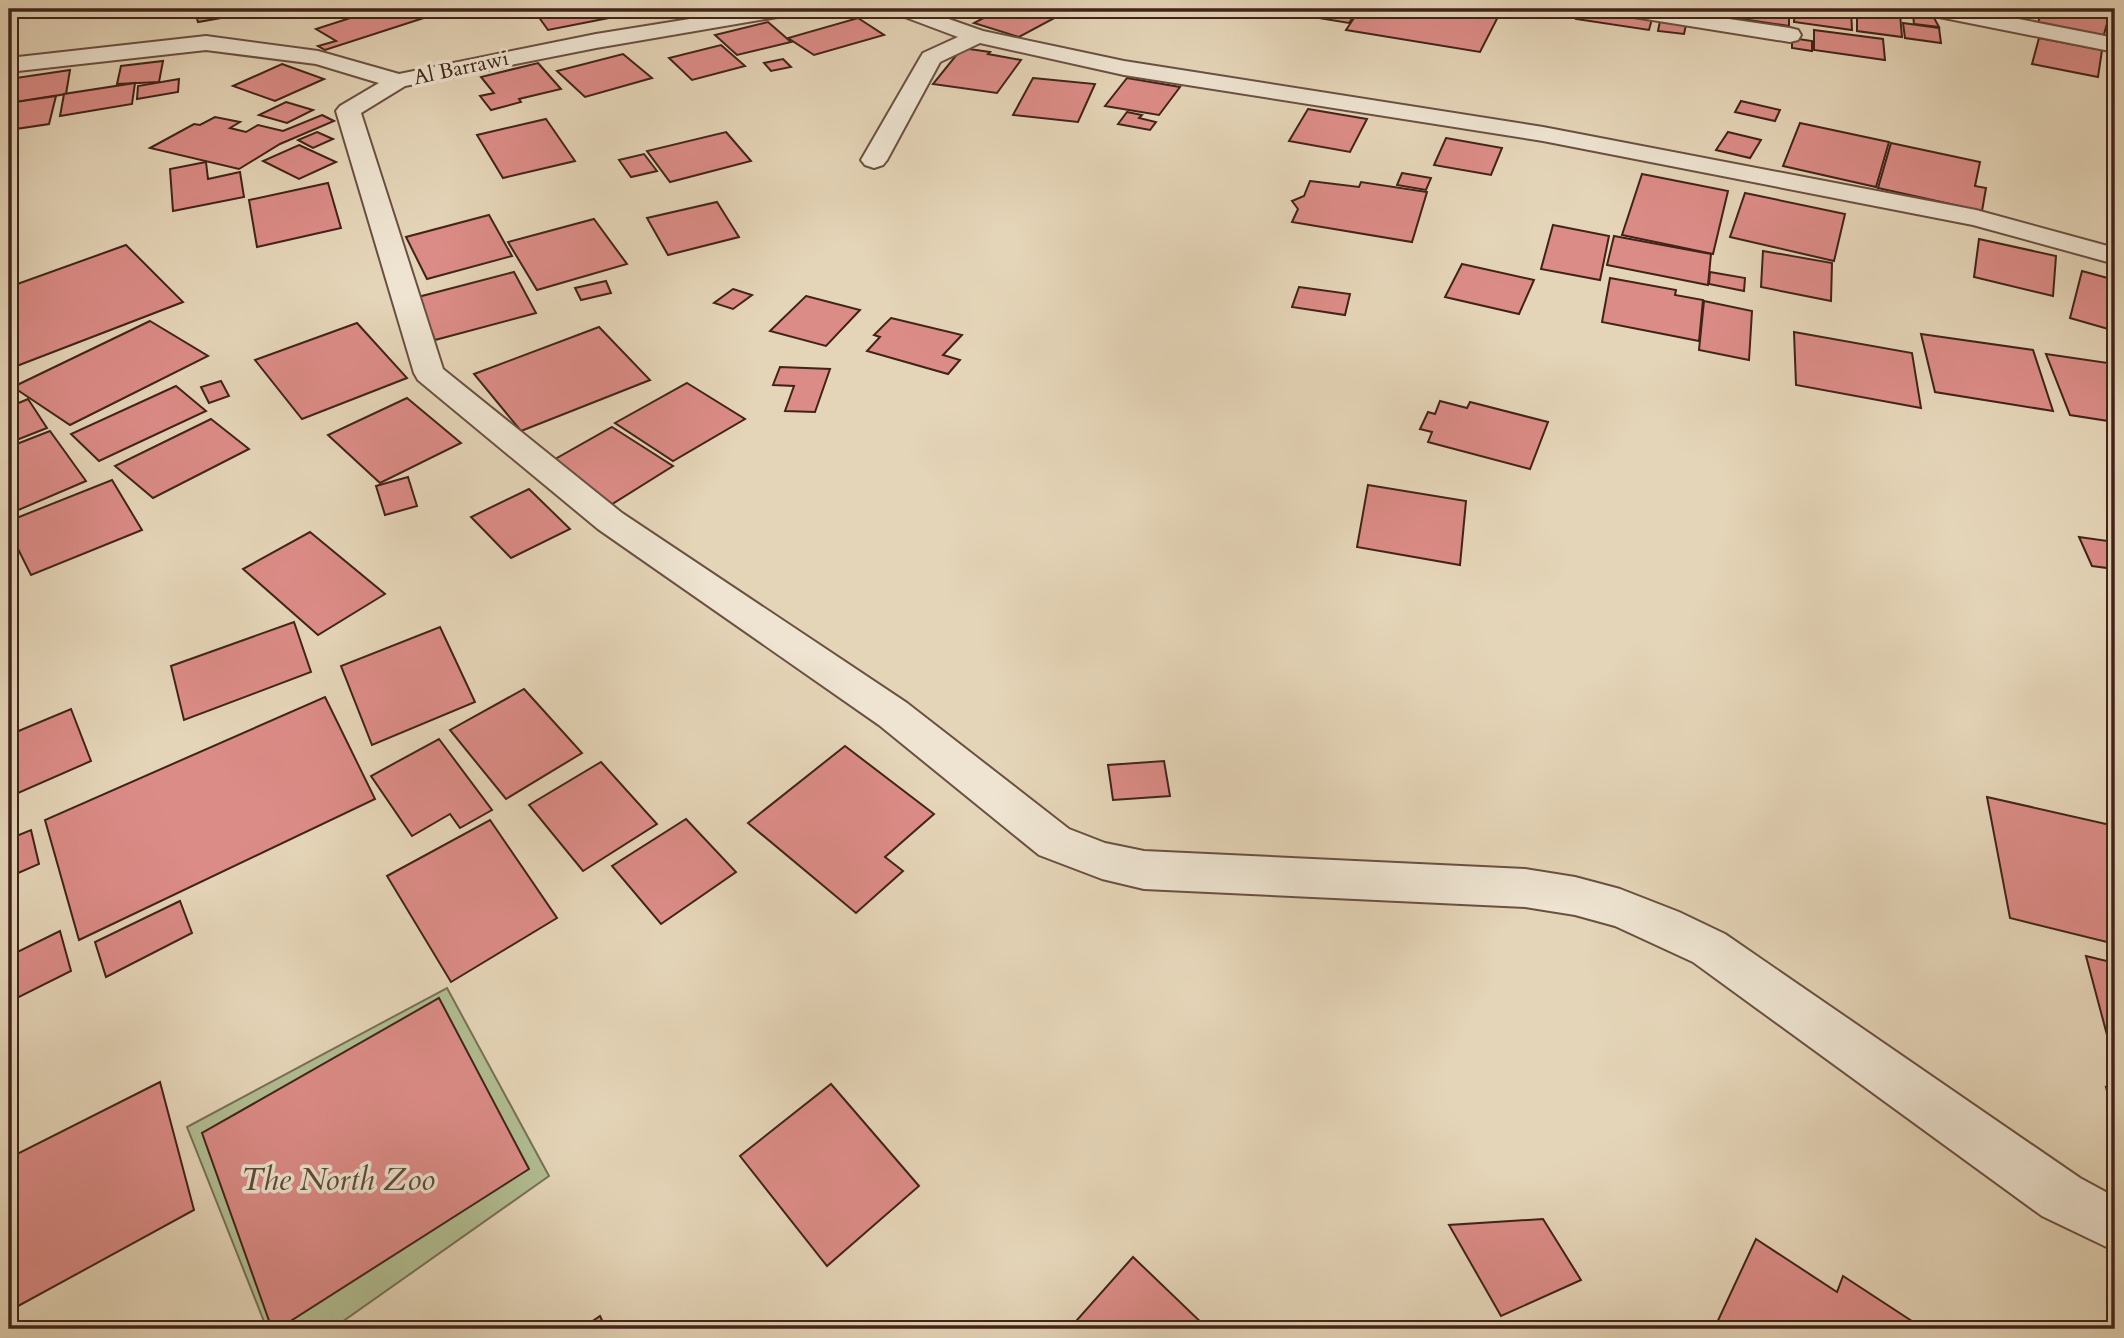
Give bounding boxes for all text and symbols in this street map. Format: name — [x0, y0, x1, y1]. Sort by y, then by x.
street label: Al Barrawi — [411, 44, 511, 92]
park label: The North Zoo — [241, 1158, 435, 1202]

